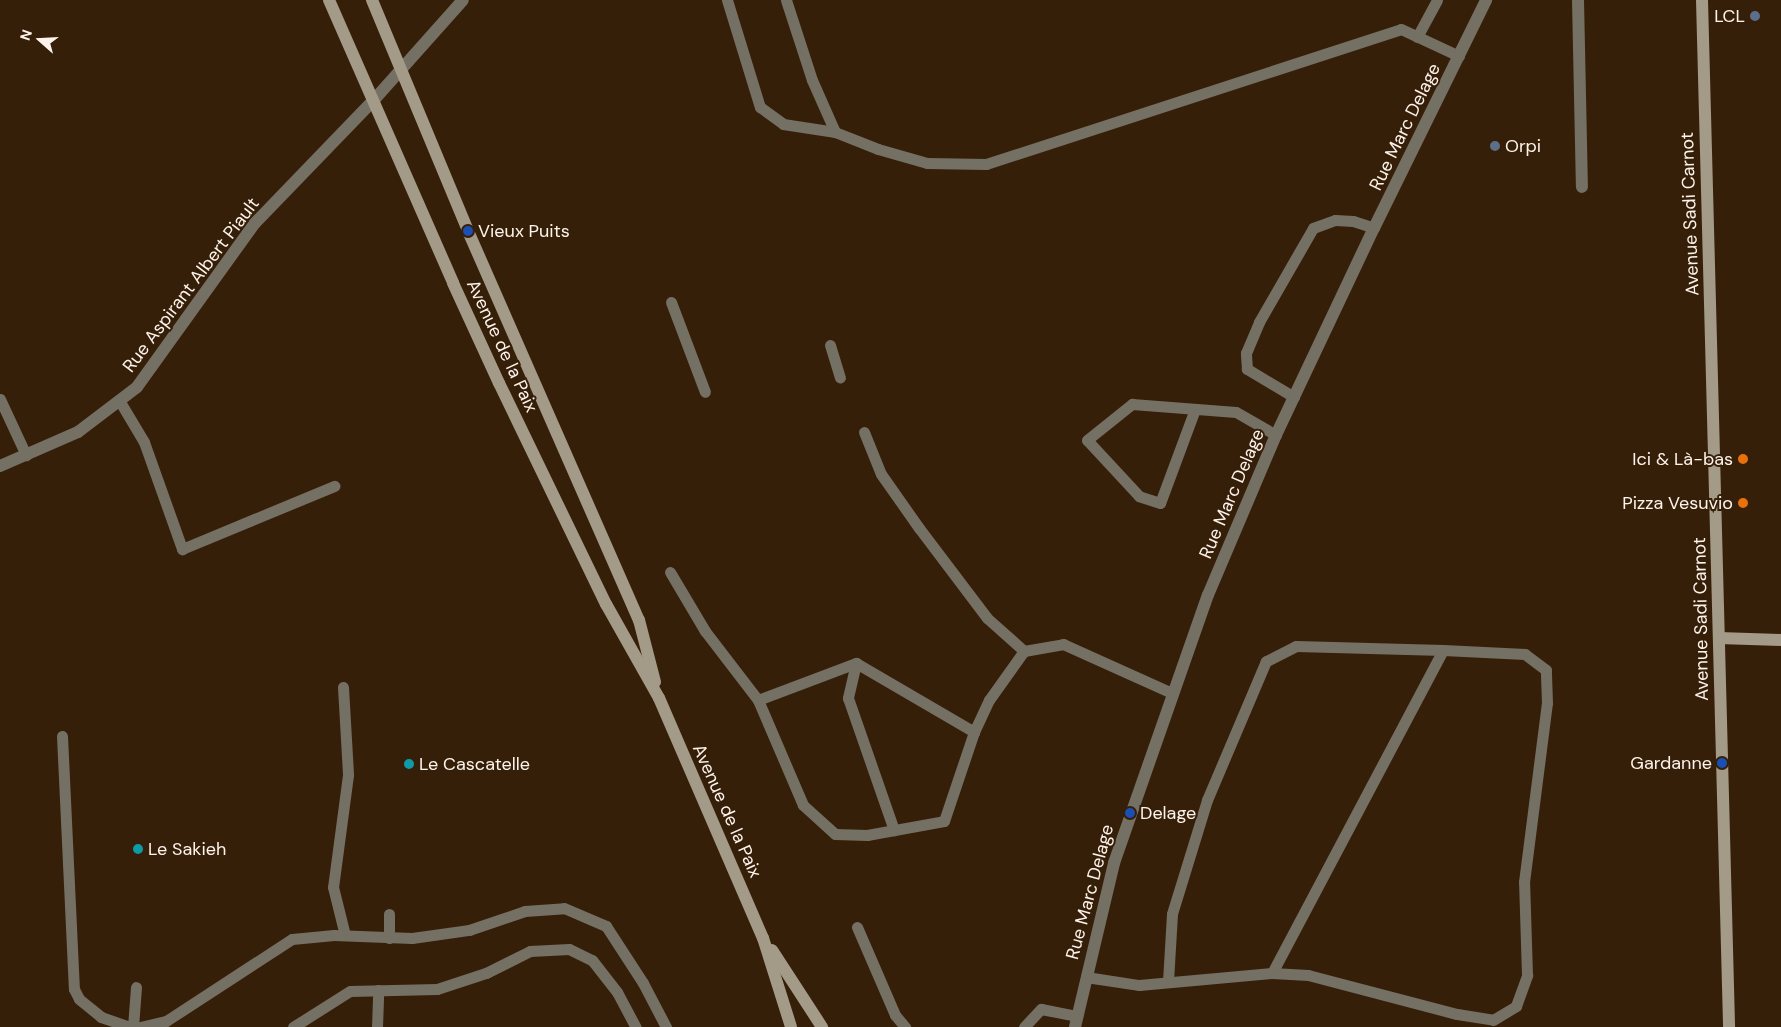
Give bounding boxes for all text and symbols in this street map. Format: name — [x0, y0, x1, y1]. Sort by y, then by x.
place label: LCL — [1714, 5, 1745, 27]
marker: LCL — [1749, 10, 1761, 22]
north arrow — [15, 15, 65, 65]
text: N — [16, 27, 36, 43]
street label: Rue Marc Delage — [1365, 60, 1445, 194]
street label: Avenue Sadi Carnot — [1676, 132, 1704, 296]
place label: Orpi — [1505, 135, 1541, 157]
marker: Orpi — [1489, 140, 1501, 152]
street label: Rue Aspirant Albert Piault — [118, 193, 264, 377]
place label: Vieux Puits — [478, 220, 570, 242]
marker: Vieux Puits — [462, 225, 474, 237]
street label: Avenue de la Paix — [462, 276, 542, 416]
street label: Rue Marc Delage — [1195, 426, 1269, 562]
place label: Ici & Là-bas — [1632, 448, 1733, 470]
marker: Ici & Là-bas — [1737, 453, 1749, 465]
place label: Pizza Vesuvio — [1622, 492, 1733, 514]
marker: Pizza Vesuvio — [1737, 497, 1749, 509]
street label: Avenue Sadi Carnot — [1689, 537, 1713, 701]
street label: Avenue de la Paix — [688, 741, 766, 881]
place label: Gardanne — [1630, 752, 1712, 774]
place label: Le Cascatelle — [419, 753, 530, 775]
marker: Gardanne — [1716, 757, 1728, 769]
marker: Le Cascatelle — [403, 758, 415, 770]
place label: Delage — [1140, 802, 1196, 824]
marker: Delage — [1124, 807, 1136, 819]
street label: Rue Marc Delage — [1062, 822, 1118, 962]
place label: Le Sakieh — [148, 838, 226, 860]
marker: Le Sakieh — [132, 843, 144, 855]

